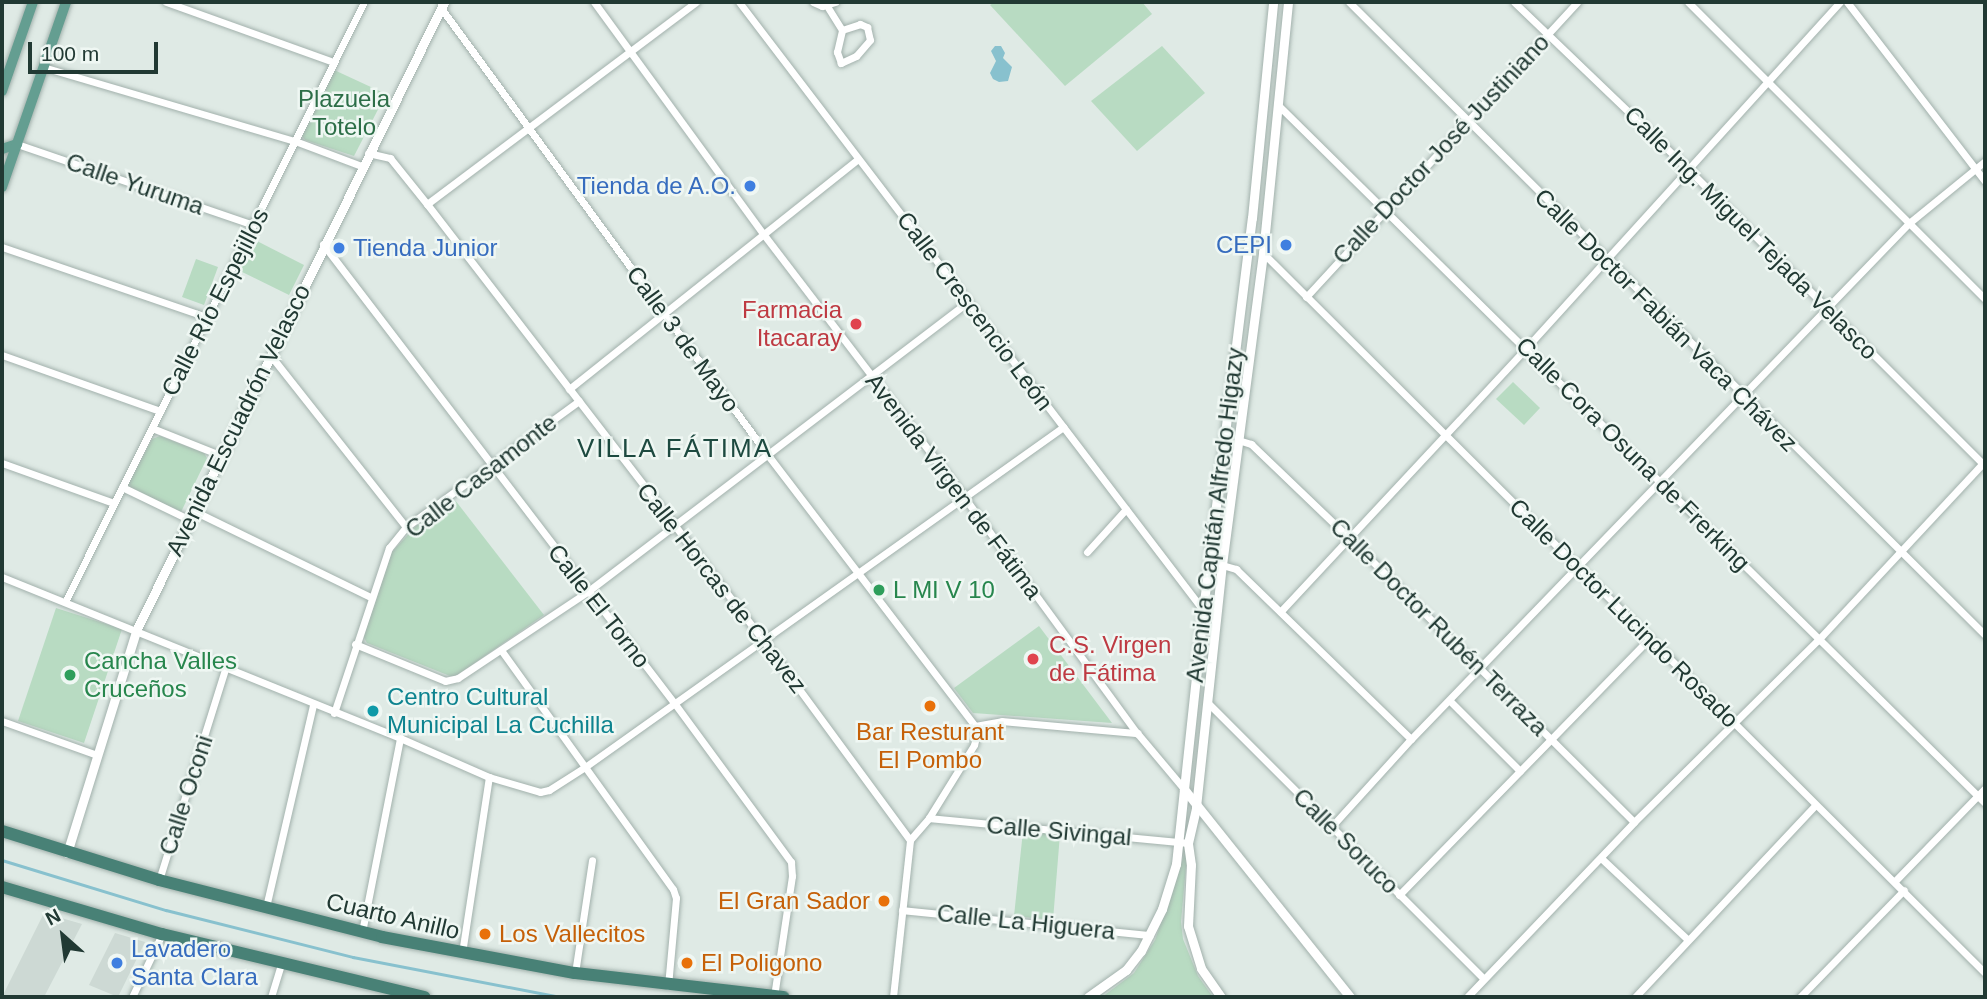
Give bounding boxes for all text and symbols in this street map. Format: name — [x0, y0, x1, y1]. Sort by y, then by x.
scale bar — [32, 28, 161, 72]
street label: Calle Doctor José Justiniano — [1327, 28, 1555, 270]
text: 100 m — [41, 42, 99, 65]
park label: Plazuela Totelo — [298, 85, 390, 141]
street label: Calle Ing. Miguel Tejada Velasco — [1618, 100, 1884, 366]
street label: Calle Yuruma — [62, 147, 208, 221]
place label: Tienda de A.O. — [575, 172, 736, 200]
marker: Tienda de A.O. — [742, 178, 758, 194]
street label: Calle Doctor Fabián Vaca Chávez — [1529, 183, 1803, 457]
street label: Calle Río Espejillos — [155, 203, 275, 401]
street label: Calle Crescencio León — [891, 206, 1059, 416]
place label: CEPI — [1216, 231, 1272, 259]
place label: Tienda Junior — [353, 234, 498, 262]
marker: CEPI — [1278, 237, 1294, 253]
marker: Tienda Junior — [331, 240, 347, 256]
street label: Calle 3 de Mayo — [620, 260, 746, 418]
street label: Avenida Escuadrón Velasco — [160, 280, 316, 560]
place label: Farmacia Itacaray — [742, 296, 842, 352]
marker: Farmacia Itacaray — [848, 316, 864, 332]
street label: Calle Cora Osuna de Frerking — [1510, 331, 1756, 577]
street label: Avenida Capitán Alfredo Higazy — [1180, 345, 1250, 685]
street label: Avenida Virgen de Fátima — [860, 367, 1048, 605]
street label: Calle Casamonte — [400, 408, 562, 544]
district label: VILLA FÁTIMA — [578, 433, 772, 465]
street label: Calle Horcas de Chavez — [631, 477, 813, 699]
street label: Calle Doctor Lucindo Rosado — [1503, 492, 1745, 734]
street label: Calle Doctor Rubén Terraza — [1324, 512, 1554, 742]
street label: Calle El Torno — [542, 538, 656, 674]
place label: L MI V 10 — [893, 576, 996, 604]
marker: L MI V 10 — [871, 582, 887, 598]
place label: C.S. Virgen de Fátima — [1049, 631, 1171, 687]
place label: Cancha Valles Cruceños — [84, 647, 237, 703]
marker: C.S. Virgen de Fátima — [1023, 649, 1043, 669]
marker: Cancha Valles Cruceños — [62, 667, 78, 683]
place label: Centro Cultural Municipal La Cuchilla — [387, 683, 614, 739]
marker: Bar Resturant El Pombo — [922, 698, 938, 714]
marker: Centro Cultural Municipal La Cuchilla — [365, 703, 381, 719]
place label: Bar Resturant El Pombo — [856, 718, 1004, 774]
street label: Calle Oconi — [153, 732, 219, 858]
street label: Calle Soruco — [1287, 782, 1405, 900]
street label: Calle Sivingal — [985, 810, 1133, 852]
street label: Cuarto Anillo — [323, 887, 463, 945]
place label: El Gran Sador — [718, 887, 870, 915]
marker: El Gran Sador — [876, 893, 892, 909]
street label: Calle La Higuera — [936, 898, 1116, 946]
north arrow — [28, 901, 98, 971]
text: N — [42, 905, 64, 930]
place label: Los Vallecitos — [499, 920, 645, 948]
marker: Los Vallecitos — [477, 926, 493, 942]
place label: Lavadero Santa Clara — [131, 935, 258, 991]
place label: El Poligono — [701, 949, 822, 977]
marker: Lavadero Santa Clara — [109, 955, 125, 971]
marker: El Poligono — [679, 955, 695, 971]

